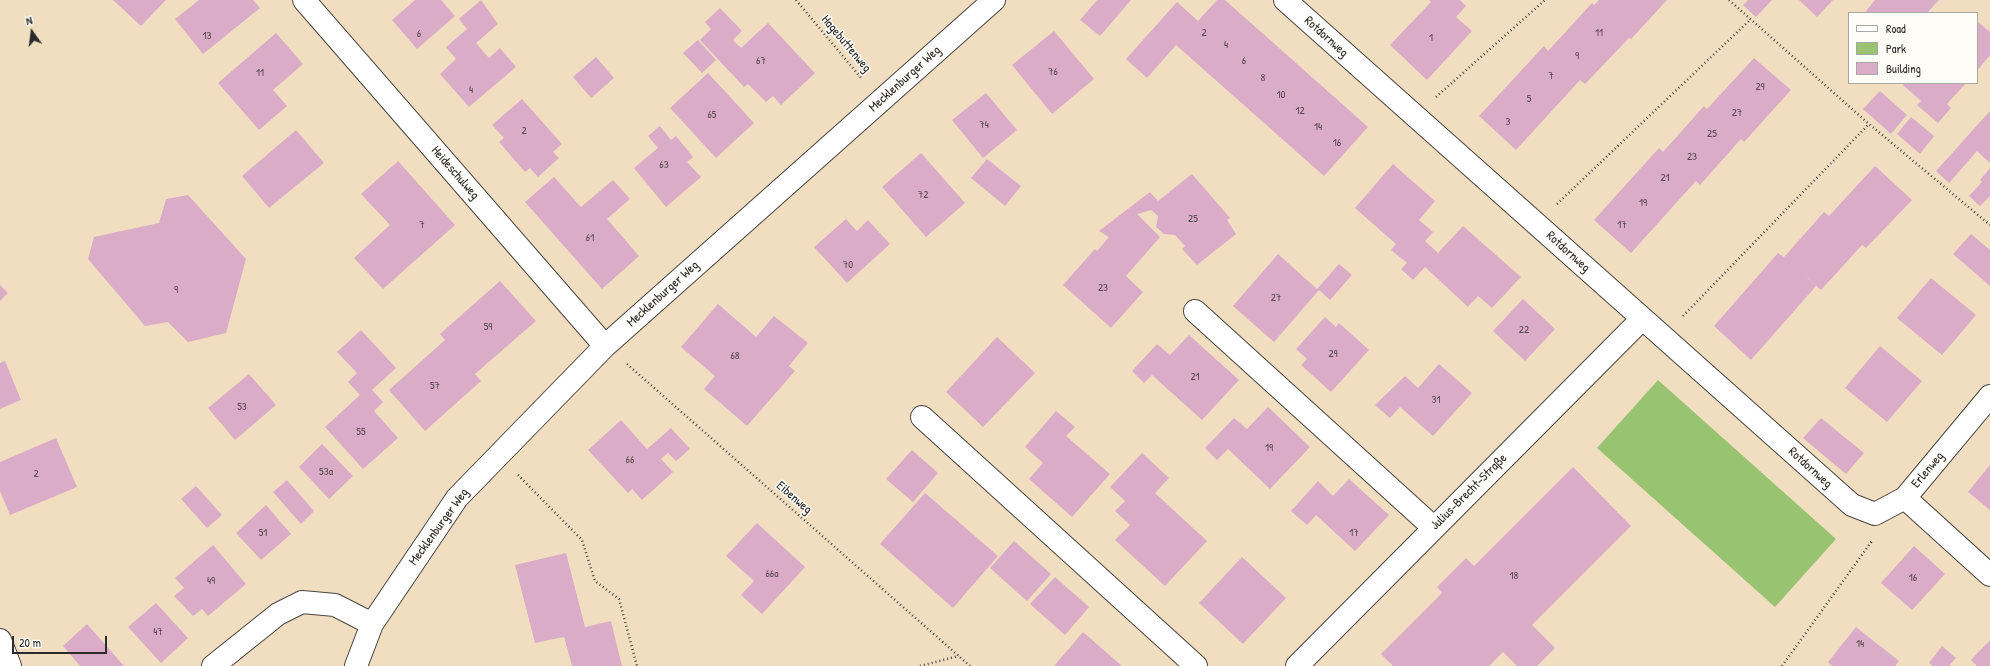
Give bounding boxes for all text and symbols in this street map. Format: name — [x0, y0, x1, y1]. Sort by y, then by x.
north arrow — [12, 12, 52, 52]
street label: Hagebuttenweg — [818, 12, 874, 76]
legend — [1848, 12, 1978, 84]
text: N — [25, 13, 34, 28]
street label: Rotdornweg — [1301, 13, 1351, 61]
text: Road — [1886, 20, 1906, 37]
house number: 2 — [1201, 26, 1207, 40]
house number: 11 — [1595, 26, 1603, 40]
house number: 6 — [417, 27, 421, 41]
house number: 13 — [203, 29, 211, 43]
house number: 1 — [1429, 31, 1433, 45]
house number: 4 — [1224, 38, 1228, 52]
text: Park — [1886, 40, 1906, 57]
street label: Mecklenburger Weg — [866, 43, 944, 115]
house number: 9 — [1575, 49, 1579, 63]
house number: 67 — [756, 54, 766, 68]
house number: 6 — [1242, 54, 1246, 68]
text: Building — [1886, 60, 1921, 77]
house number: 76 — [1048, 65, 1058, 79]
house number: 11 — [256, 66, 264, 80]
house number: 7 — [1548, 69, 1554, 83]
house number: 8 — [1261, 71, 1265, 85]
house number: 29 — [1755, 80, 1765, 94]
house number: 4 — [469, 83, 473, 97]
house number: 10 — [1277, 88, 1285, 102]
house number: 5 — [1527, 92, 1531, 106]
house number: 12 — [1295, 104, 1305, 118]
house number: 27 — [1732, 106, 1742, 120]
house number: 65 — [707, 108, 717, 122]
house number: 3 — [1506, 115, 1510, 129]
house number: 74 — [979, 118, 989, 132]
house number: 14 — [1314, 120, 1322, 134]
house number: 2 — [521, 124, 527, 138]
house number: 25 — [1707, 127, 1717, 141]
house number: 16 — [1333, 136, 1341, 150]
street label: Heideschulweg — [428, 143, 482, 203]
house number: 23 — [1687, 150, 1697, 164]
house number: 63 — [659, 158, 669, 172]
house number: 21 — [1660, 171, 1670, 185]
house number: 72 — [918, 188, 928, 202]
house number: 19 — [1639, 196, 1647, 210]
house number: 25 — [1188, 212, 1198, 226]
house number: 7 — [419, 218, 425, 232]
house number: 17 — [1617, 218, 1627, 232]
street label: Rotdornweg — [1543, 228, 1593, 276]
house number: 61 — [586, 231, 594, 245]
street label: Mecklenburger Weg — [624, 258, 702, 330]
house number: 70 — [843, 258, 853, 272]
house number: 23 — [1098, 281, 1108, 295]
house number: 9 — [174, 283, 178, 297]
house number: 27 — [1271, 291, 1281, 305]
house number: 59 — [484, 320, 492, 334]
house number: 22 — [1519, 323, 1529, 337]
house number: 29 — [1328, 347, 1338, 361]
house number: 68 — [730, 349, 740, 363]
house number: 21 — [1190, 370, 1200, 384]
house number: 57 — [430, 379, 440, 393]
house number: 31 — [1432, 393, 1440, 407]
house number: 53 — [237, 400, 247, 414]
house number: 55 — [356, 425, 366, 439]
house number: 19 — [1265, 441, 1273, 455]
street label: Rotdornweg — [1785, 444, 1835, 492]
street label: Erlenweg — [1908, 449, 1948, 491]
street label: Julius-Brecht-Straße — [1428, 451, 1510, 533]
house number: 66 — [626, 453, 634, 467]
house number: 53a — [319, 465, 333, 479]
house number: 2 — [33, 467, 39, 481]
street label: Eibenweg — [773, 478, 815, 518]
street label: Mecklenburger Weg — [406, 485, 472, 569]
house number: 51 — [259, 526, 267, 540]
house number: 17 — [1349, 526, 1359, 540]
house number: 66a — [765, 567, 779, 581]
house number: 18 — [1510, 569, 1518, 583]
house number: 16 — [1909, 571, 1917, 585]
house number: 49 — [207, 574, 215, 588]
house number: 47 — [153, 625, 163, 639]
scale bar — [14, 628, 109, 654]
text: 20 m — [19, 634, 41, 651]
house number: 14 — [1856, 637, 1864, 651]

